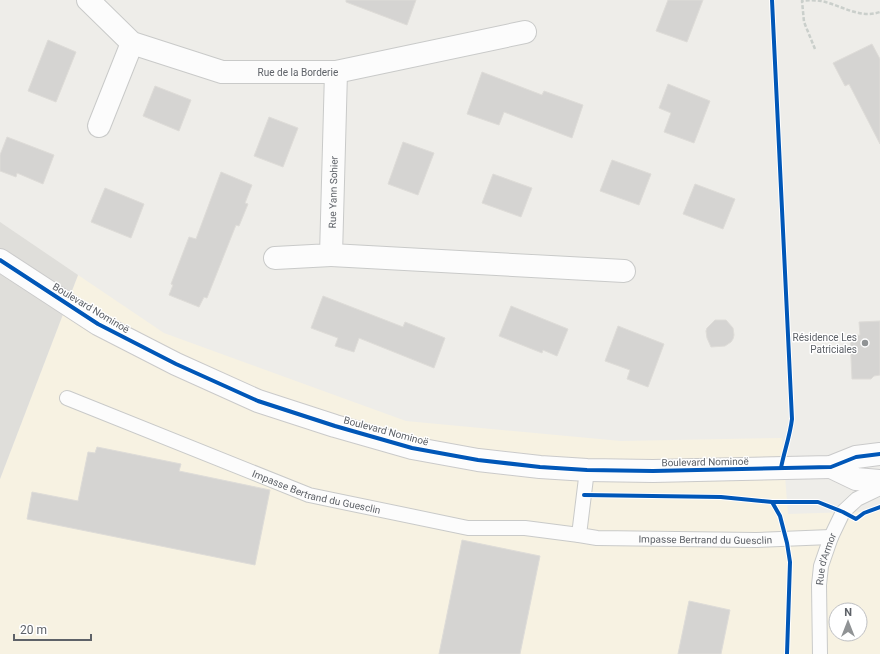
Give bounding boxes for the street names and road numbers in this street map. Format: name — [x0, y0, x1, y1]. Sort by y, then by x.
street label: Rue de la Borderie — [258, 67, 338, 78]
street label: Rue Yann Sohier — [326, 155, 339, 228]
street label: Boulevard Nominoë — [51, 281, 131, 335]
street label: Boulevard Nominoë — [342, 414, 430, 448]
street label: Boulevard Nominoë — [661, 456, 749, 468]
street label: Impasse Bertrand du Guesclin — [251, 467, 382, 515]
street label: Rue d'Armor — [814, 530, 838, 586]
street label: Impasse Bertrand du Guesclin — [638, 533, 772, 546]

